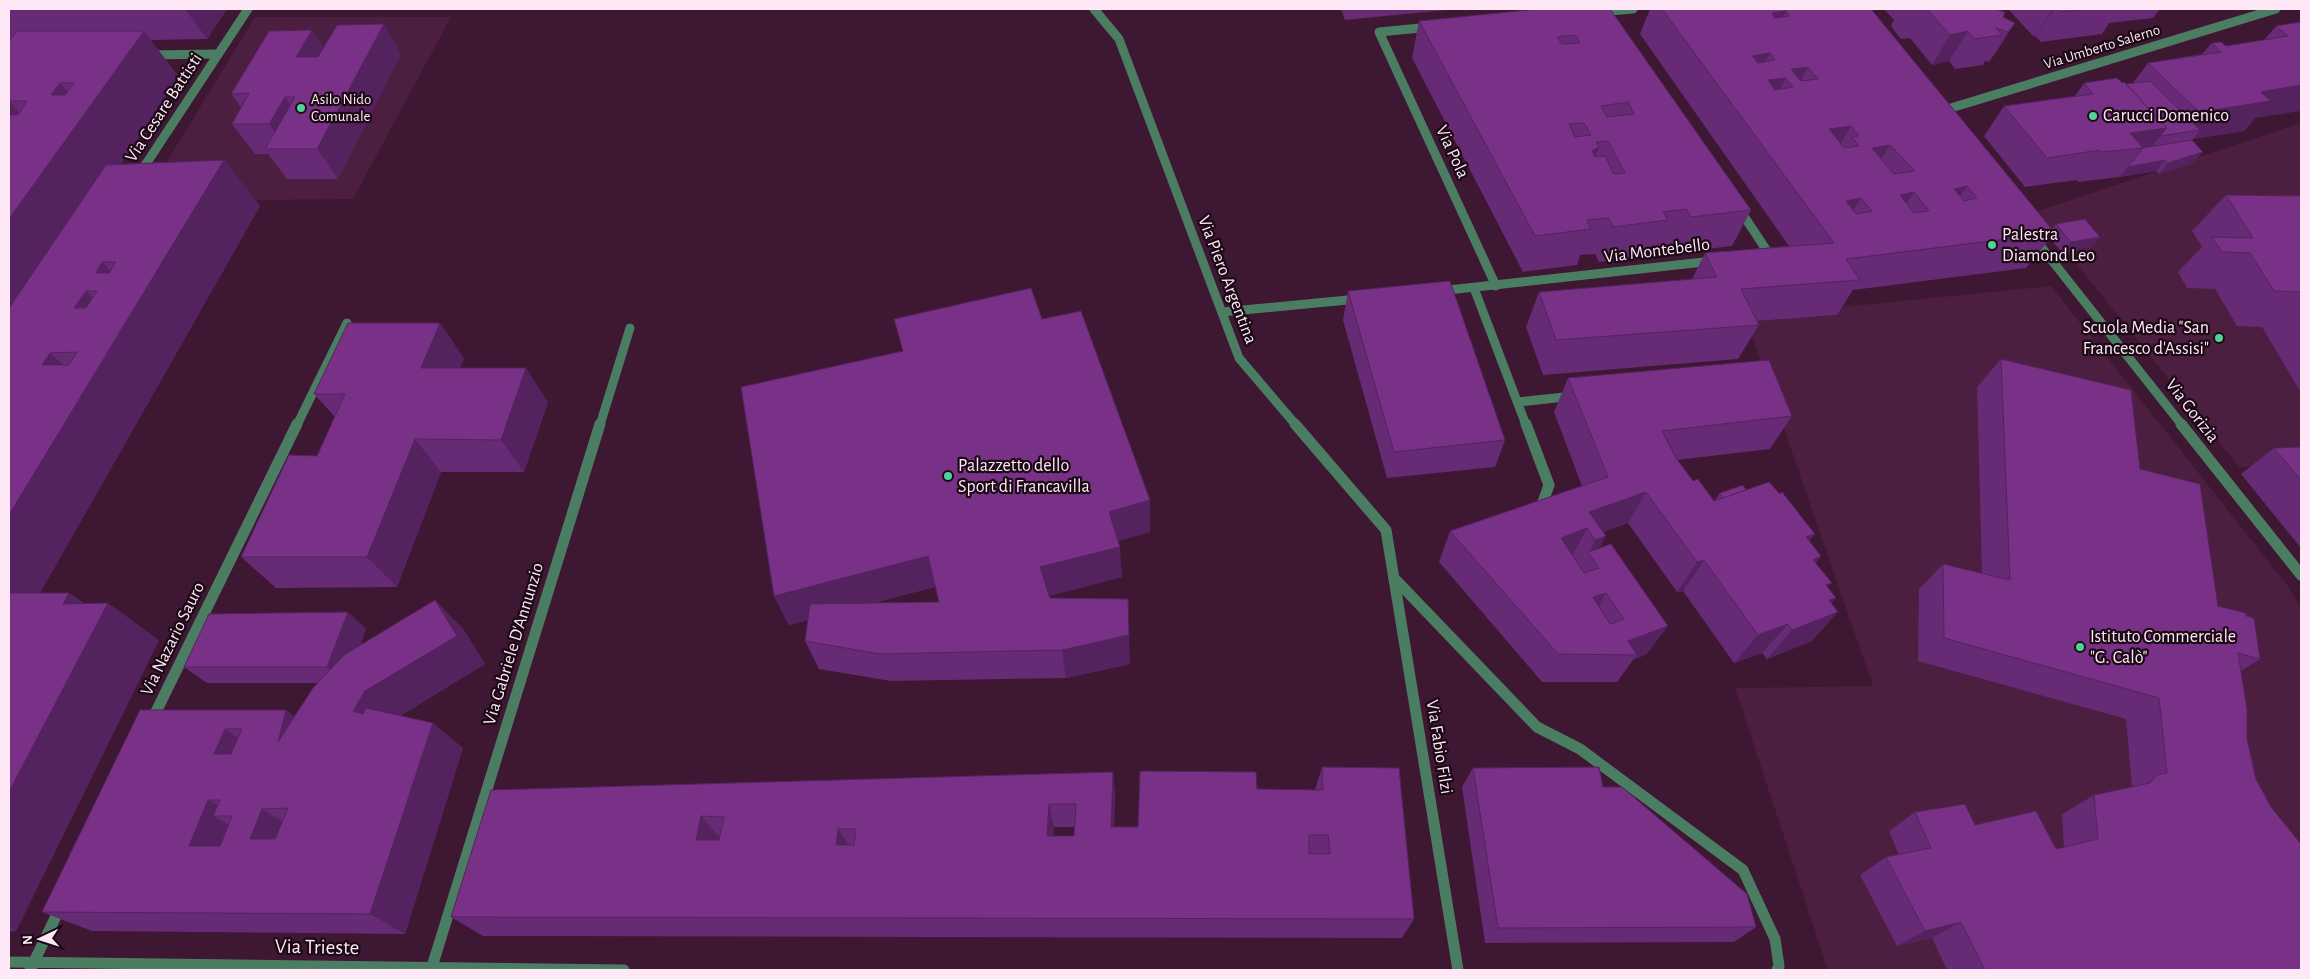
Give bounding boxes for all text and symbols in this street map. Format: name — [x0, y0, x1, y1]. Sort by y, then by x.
street label: Via Umberto Salerno — [2042, 22, 2162, 72]
street label: Via Cesare Battisti — [122, 50, 206, 166]
place label: Asilo Nido Comunale — [311, 92, 371, 124]
marker: Asilo Nido Comunale — [295, 102, 307, 114]
place label: Carucci Domenico — [2103, 107, 2229, 125]
marker: Carucci Domenico — [2087, 110, 2099, 122]
street label: Via Pola — [1432, 123, 1472, 181]
street label: Via Piero Argentina — [1194, 214, 1260, 346]
place label: Palestra Diamond Leo — [2002, 226, 2095, 265]
street label: Via Montebello — [1603, 236, 1711, 266]
marker: Palestra Diamond Leo — [1986, 239, 1998, 251]
place label: Scuola Media "San Francesco d'Assisi" — [2082, 319, 2209, 358]
marker: Scuola Media "San Francesco d'Assisi" — [2213, 332, 2225, 344]
street label: Via Gorizia — [2162, 376, 2222, 446]
place label: Palazzetto dello Sport di Francavilla — [958, 457, 1090, 496]
marker: Palazzetto dello Sport di Francavilla — [942, 470, 954, 482]
street label: Via Gabriele D'Annunzio — [481, 561, 547, 727]
street label: Via Nazario Sauro — [138, 579, 208, 699]
place label: Istituto Commerciale "G. Calò" — [2090, 628, 2236, 667]
marker: Istituto Commerciale "G. Calò" — [2074, 641, 2086, 653]
street label: Via Fabio Filzi — [1423, 699, 1455, 795]
north arrow — [15, 914, 65, 964]
text: N — [21, 934, 35, 945]
street label: Via Trieste — [275, 936, 359, 958]

